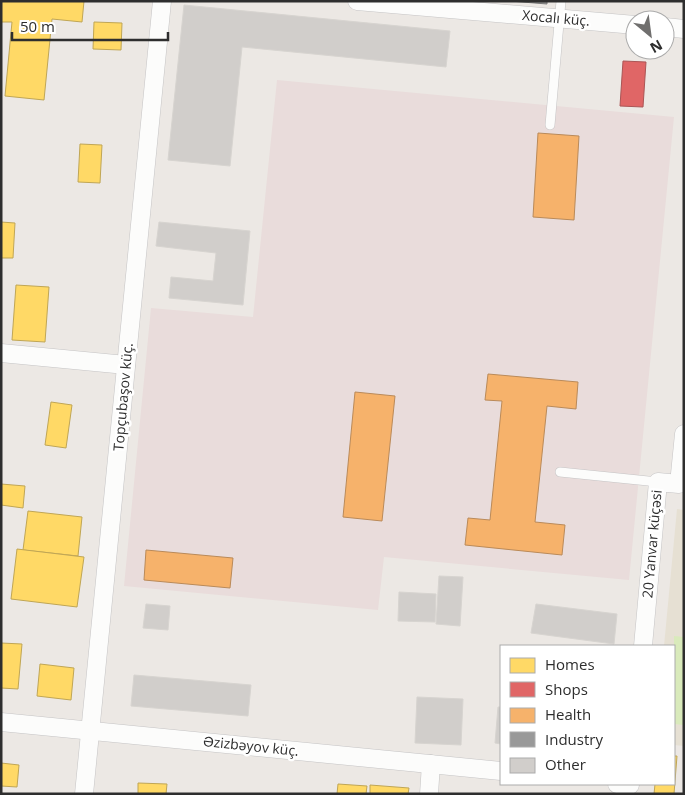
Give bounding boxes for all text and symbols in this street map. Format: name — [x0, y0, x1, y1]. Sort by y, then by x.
street label: Xocalı küç. — [521, 5, 591, 30]
scale bar — [12, 10, 169, 42]
north arrow — [625, 10, 675, 60]
text: 50 m — [20, 16, 55, 36]
text: N — [647, 36, 666, 58]
street label: Topçubaşov küç. — [108, 342, 137, 452]
street label: 20 Yanvar küçəsi — [637, 489, 666, 599]
legend — [500, 645, 675, 785]
text: Homes — [545, 654, 595, 674]
text: Shops — [545, 679, 588, 699]
text: Health — [545, 704, 591, 724]
text: Industry — [545, 729, 603, 749]
street label: Əzizbəyov küç. — [202, 731, 300, 760]
text: Other — [545, 754, 586, 774]

